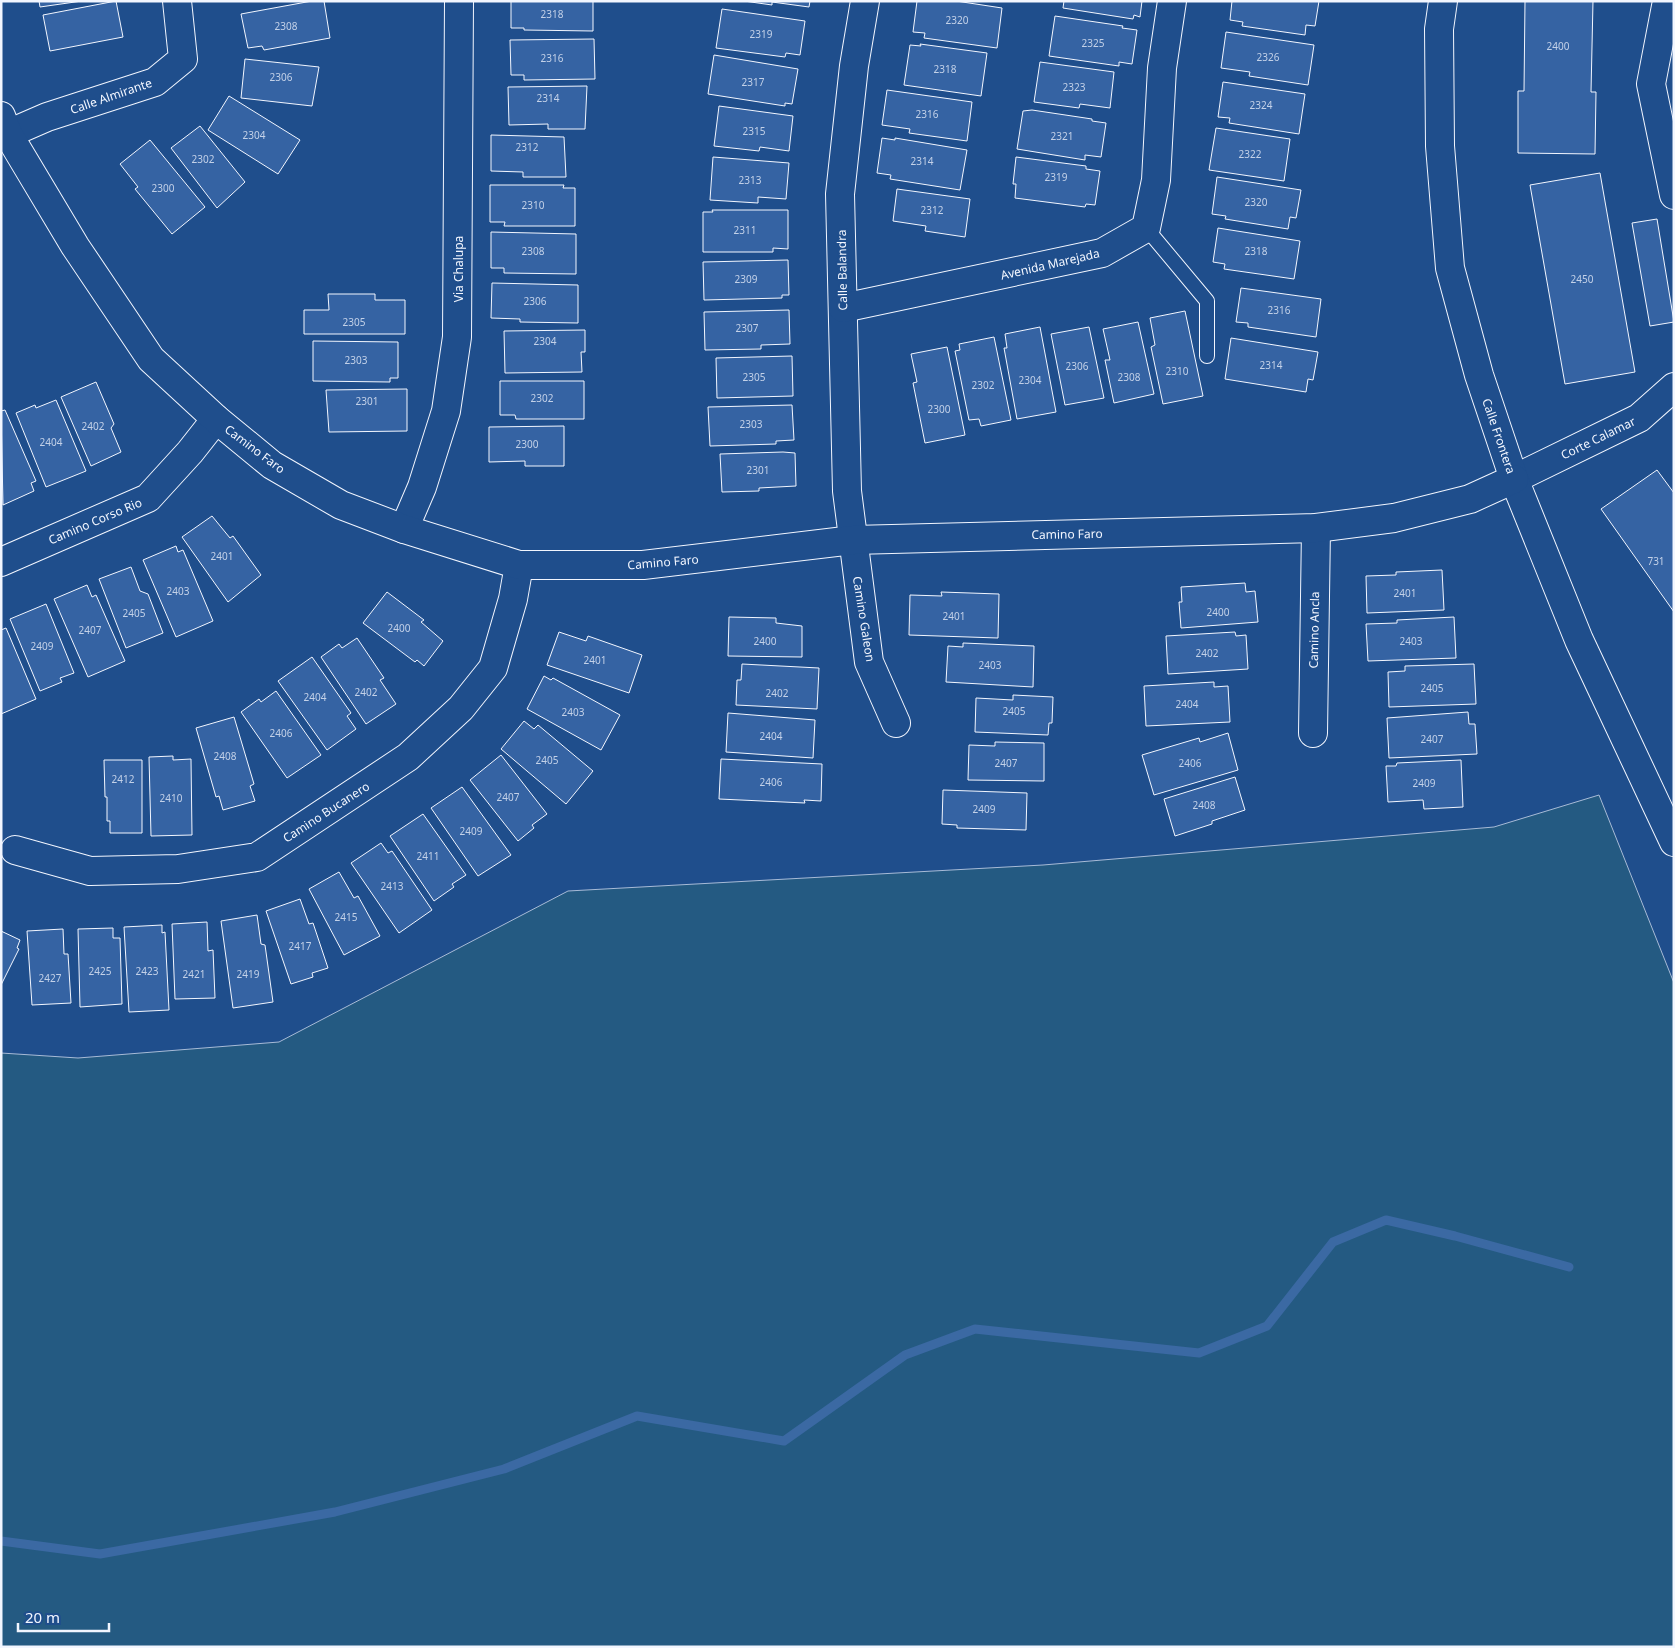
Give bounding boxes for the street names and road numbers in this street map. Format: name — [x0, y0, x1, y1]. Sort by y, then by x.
street label: Calle Almirante — [68, 74, 154, 118]
street label: Calle Balandra — [833, 229, 851, 311]
street label: Via Chalupa — [450, 236, 467, 302]
street label: Avenida Marejada — [999, 244, 1101, 284]
street label: Calle Frontera — [1478, 396, 1520, 476]
street label: Corte Calamar — [1558, 413, 1638, 463]
street label: Camino Faro — [221, 421, 289, 477]
street label: Camino Corso Rio — [46, 494, 144, 548]
street label: Camino Faro — [1031, 525, 1103, 543]
street label: Camino Faro — [627, 550, 699, 574]
street label: Camino Galeon — [849, 575, 879, 663]
street label: Camino Ancla — [1305, 591, 1323, 669]
street label: Camino Bucanero — [279, 778, 373, 846]

